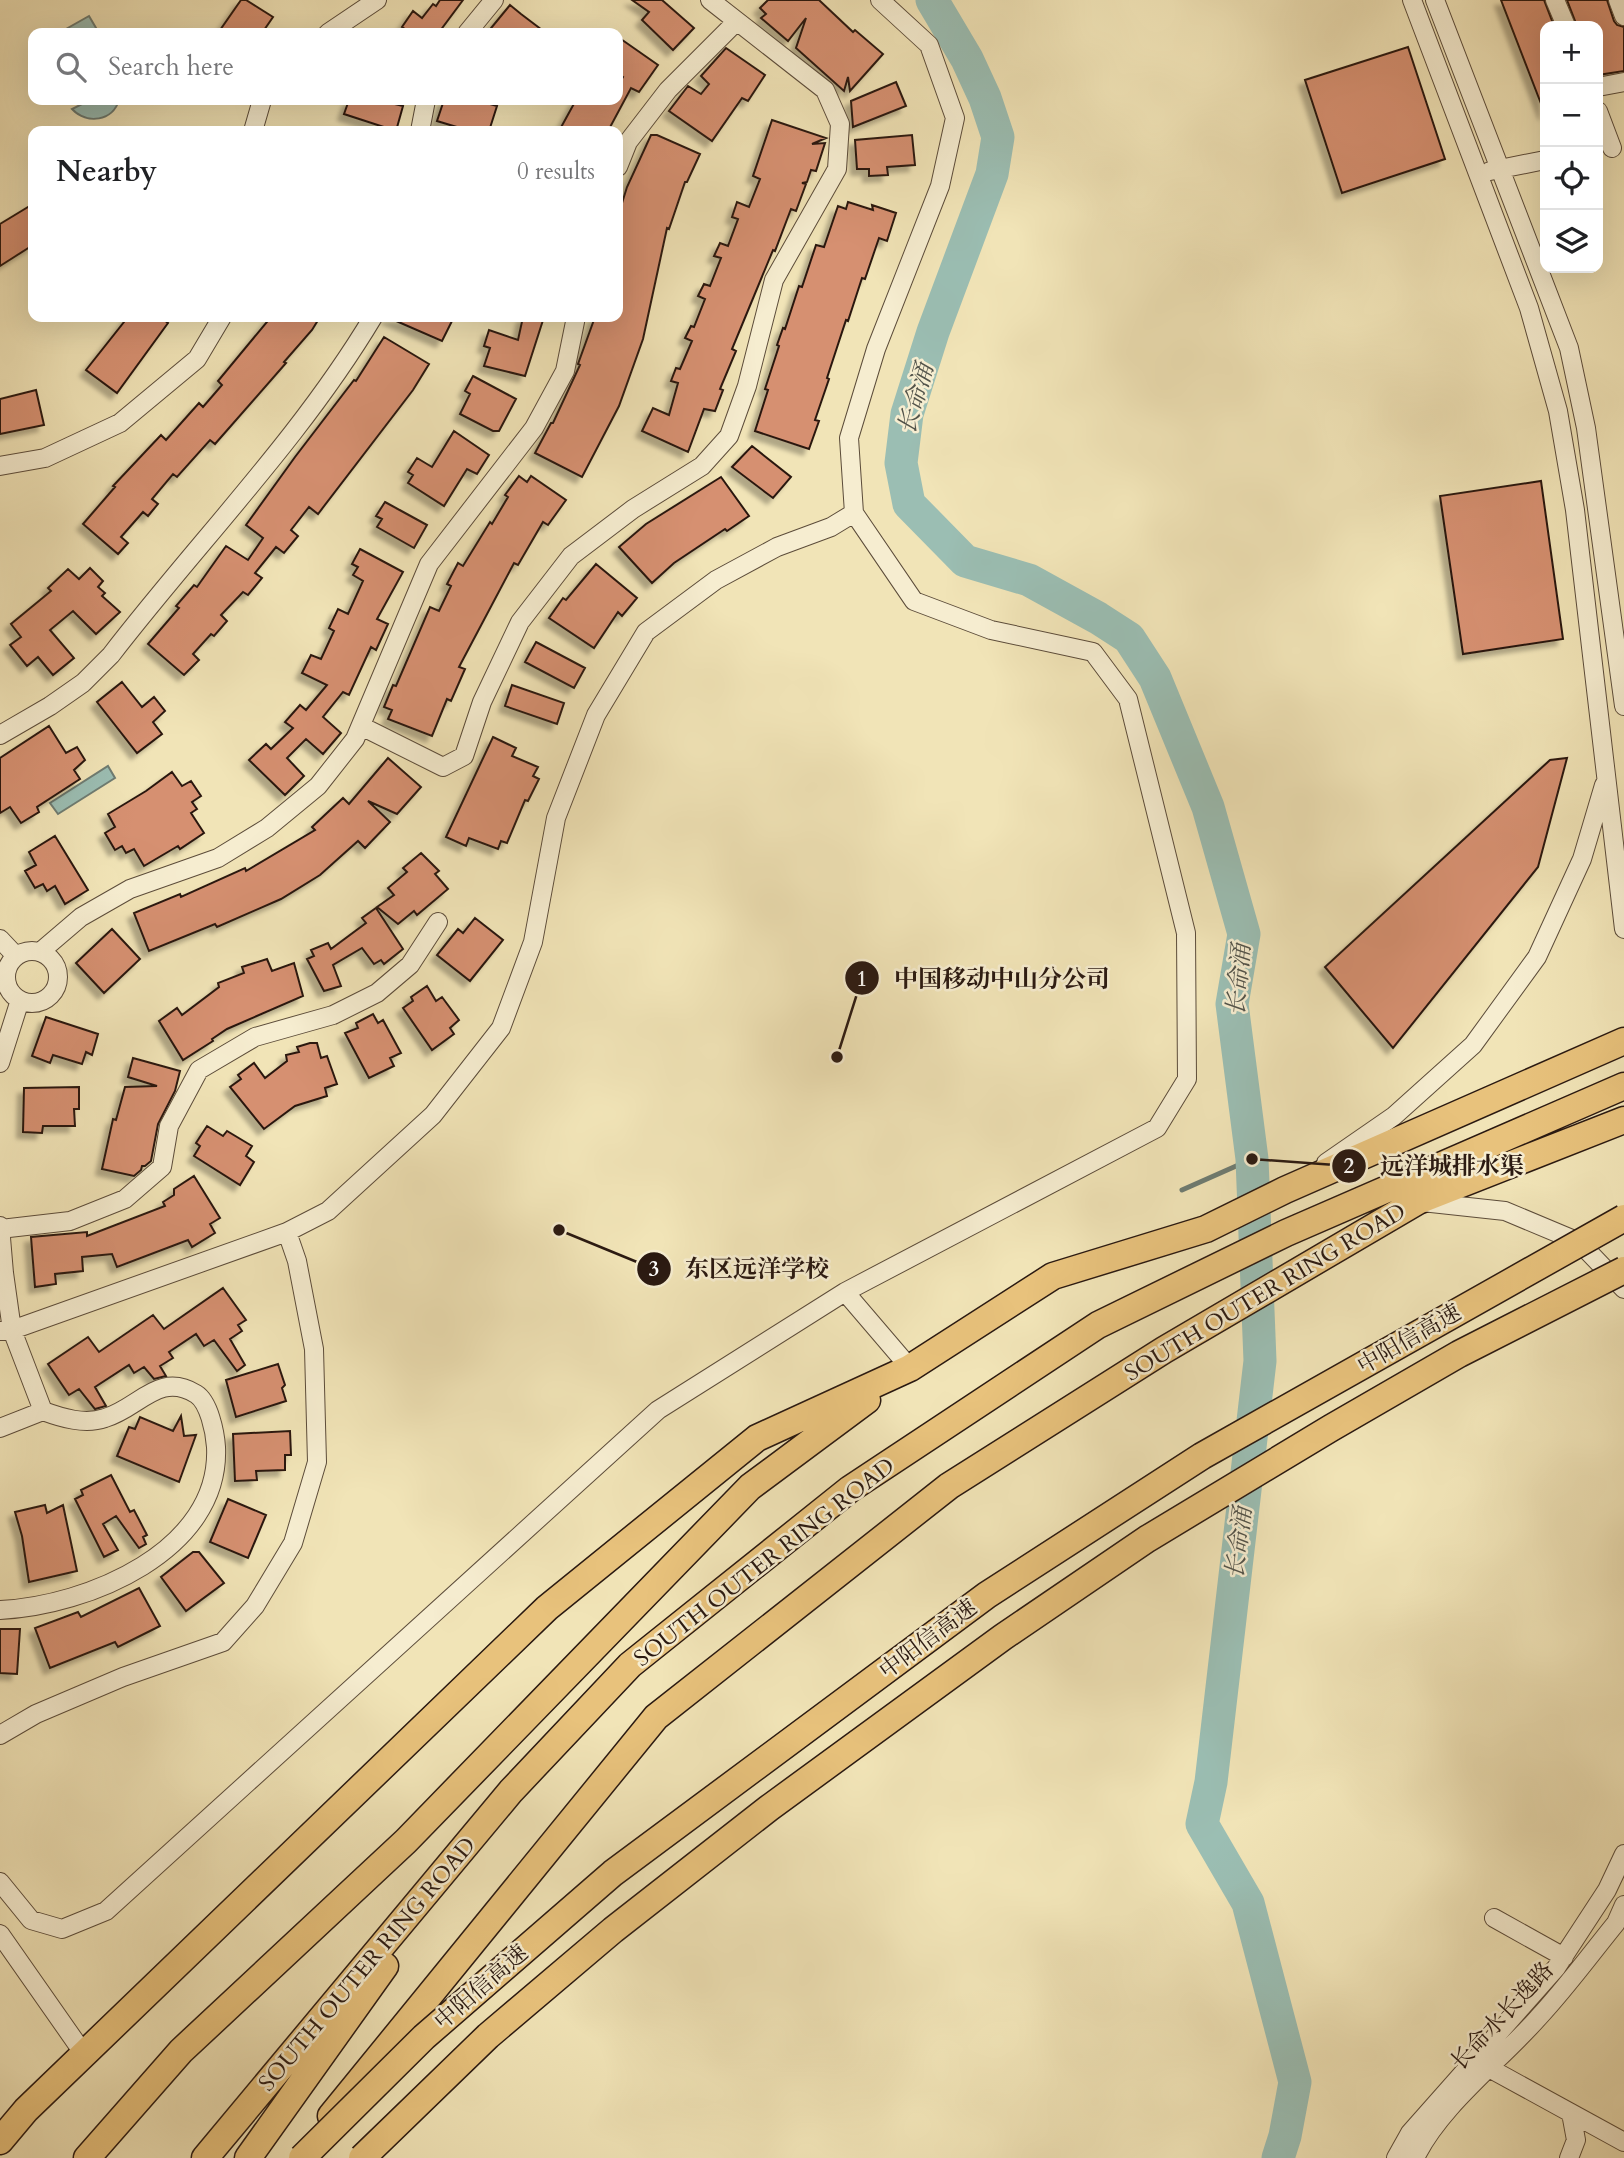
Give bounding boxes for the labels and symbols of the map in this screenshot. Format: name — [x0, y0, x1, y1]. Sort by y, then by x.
water label: 长命涌 — [890, 357, 943, 438]
water label: 长命涌 — [1219, 940, 1259, 1017]
callout: 中国移动中山分公司 — [845, 956, 1124, 1001]
text: 中国移动中山分公司 — [894, 963, 1110, 996]
text: 1 — [857, 965, 867, 994]
callout: 远洋城排水渠 — [1331, 1143, 1538, 1188]
text: 远洋城排水渠 — [1380, 1150, 1524, 1183]
text: 2 — [1344, 1152, 1355, 1181]
street label: SOUTH OUTER RING ROAD — [1119, 1196, 1411, 1388]
callout: 东区远洋学校 — [636, 1246, 843, 1291]
text: 东区远洋学校 — [685, 1253, 829, 1286]
text: 3 — [649, 1255, 659, 1284]
street label: 中阳信高速 — [1351, 1297, 1467, 1381]
street label: SOUTH OUTER RING ROAD — [627, 1450, 901, 1674]
water label: 长命涌 — [1218, 1502, 1260, 1581]
street label: 中阳信高速 — [873, 1592, 983, 1686]
street label: SOUTH OUTER RING ROAD — [251, 1830, 483, 2098]
street label: 中阳信高速 — [427, 1938, 535, 2036]
street label: 长命水长逸路 — [1444, 1955, 1560, 2077]

